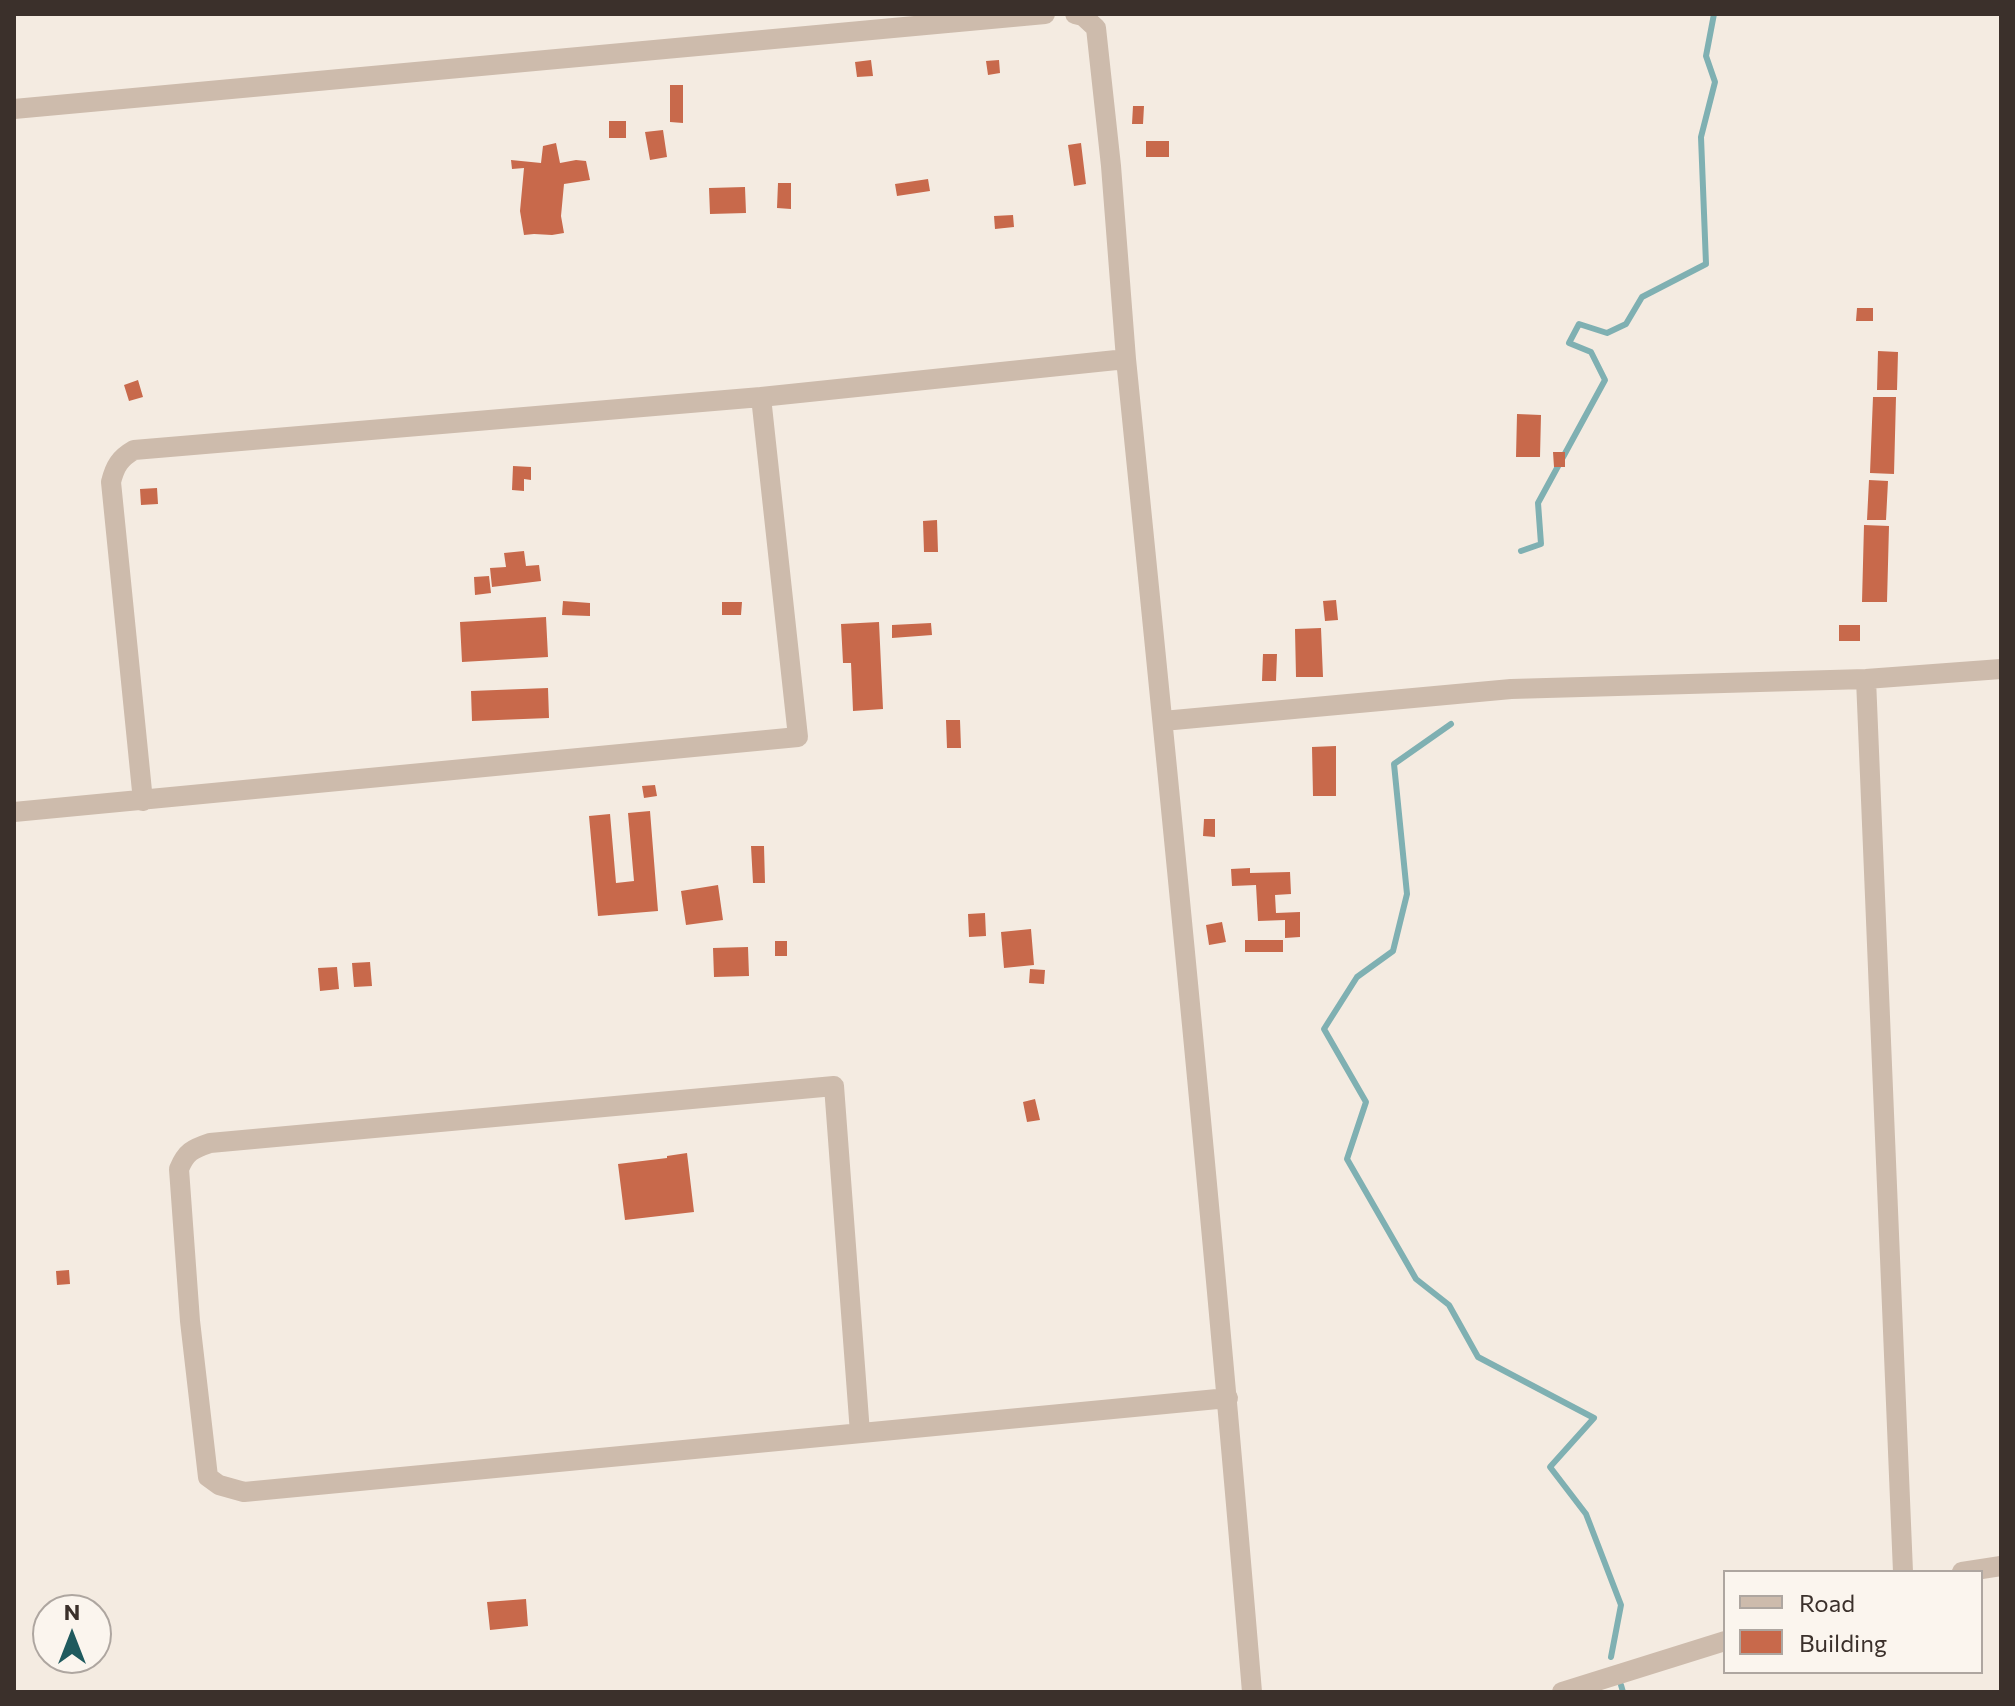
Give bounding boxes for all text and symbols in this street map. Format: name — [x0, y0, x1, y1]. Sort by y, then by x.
legend — [1723, 1570, 1983, 1674]
text: Road — [1799, 1588, 1855, 1617]
north arrow — [32, 1594, 112, 1674]
text: N — [64, 1598, 80, 1625]
text: Building — [1799, 1628, 1887, 1657]

